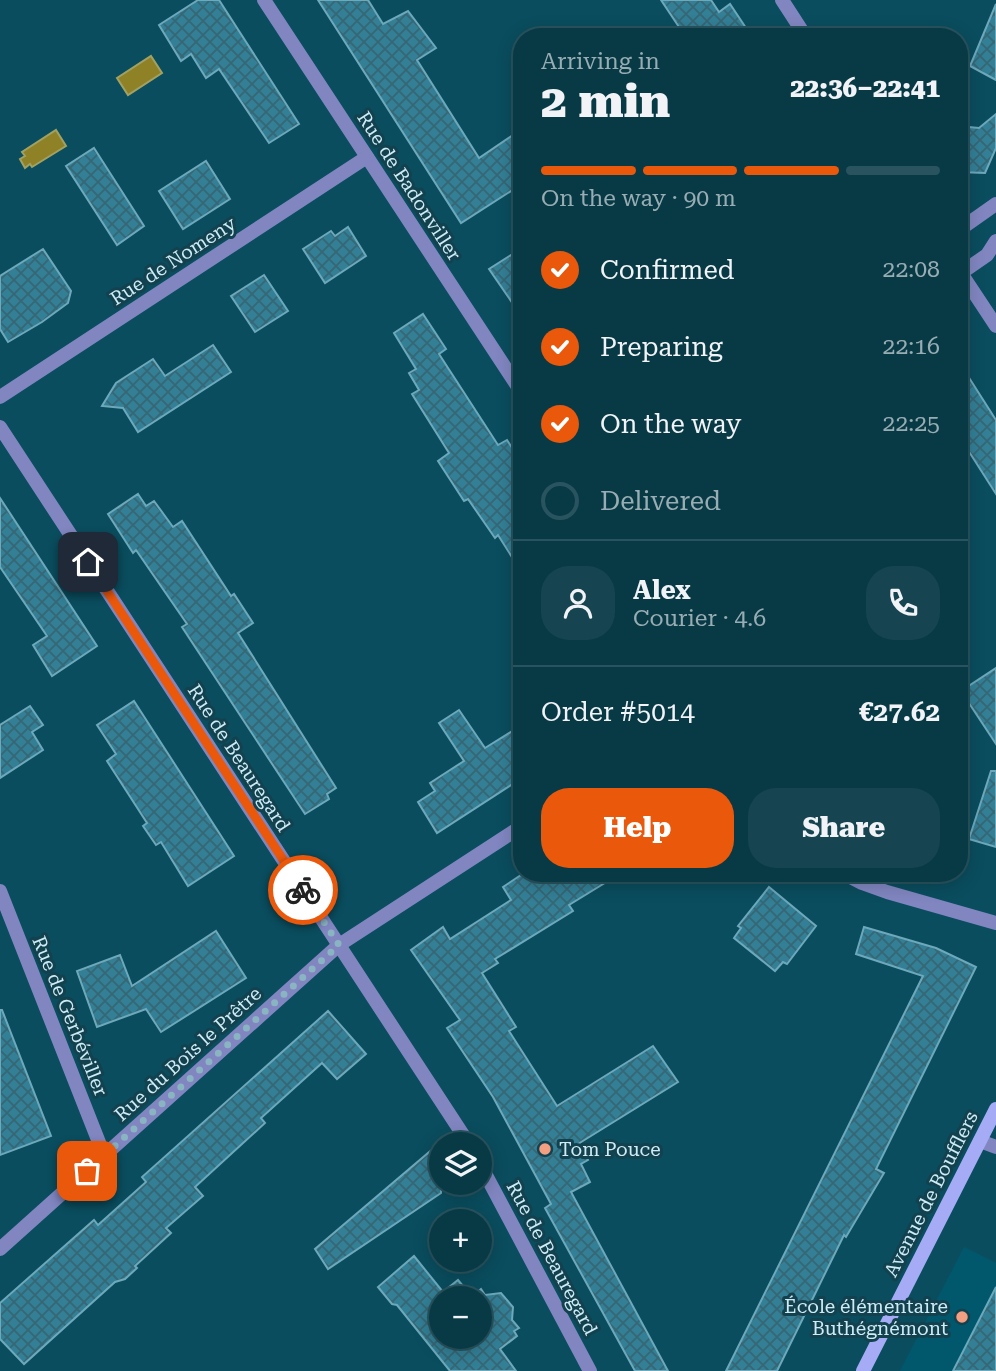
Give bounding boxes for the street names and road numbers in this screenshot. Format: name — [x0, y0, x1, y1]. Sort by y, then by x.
street label: Rue de Badonviller — [352, 107, 466, 265]
street label: Rue de Nomeny — [106, 211, 241, 310]
street label: Rue de Beauregard — [183, 680, 295, 836]
street label: Rue de Gerbéviller — [27, 933, 113, 1099]
street label: Rue du Bois le Prêtre — [110, 982, 266, 1126]
street label: Avenue de Boufflers — [879, 1107, 983, 1281]
street label: Rue de Beauregard — [502, 1177, 602, 1339]

